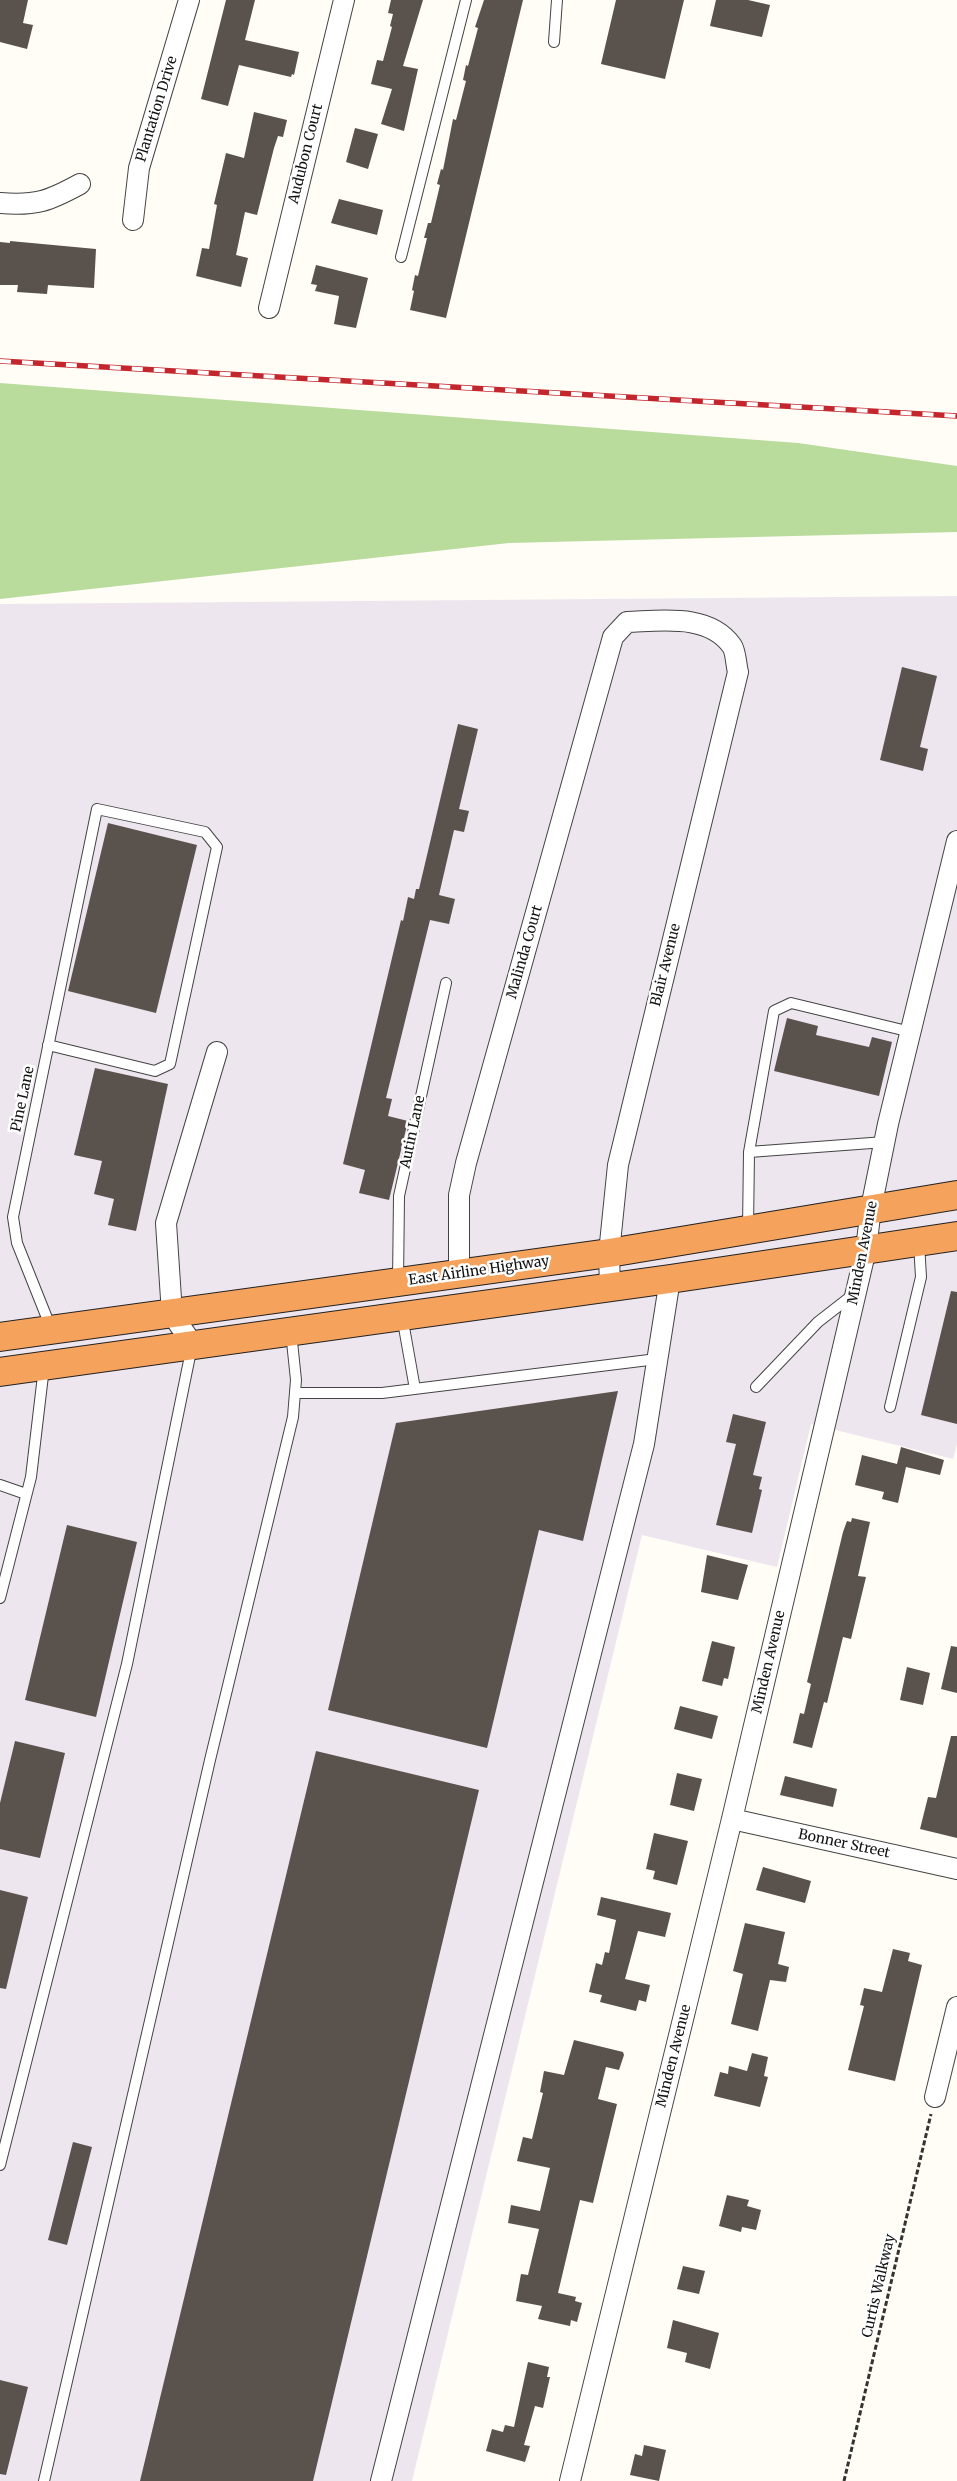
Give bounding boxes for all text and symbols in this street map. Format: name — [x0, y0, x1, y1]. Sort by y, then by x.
street label: Plantation Drive — [133, 54, 181, 164]
street label: Audubon Court — [285, 102, 327, 206]
street label: Malinda Court — [504, 903, 546, 1001]
street label: Blair Avenue — [648, 922, 684, 1008]
street label: Pine Lane — [8, 1065, 38, 1133]
street label: Autin Lane — [397, 1094, 429, 1170]
street label: Minden Avenue — [845, 1200, 881, 1306]
street label: East Airline Highway — [408, 1253, 550, 1289]
street label: Minden Avenue — [749, 1609, 789, 1715]
street label: Bonner Street — [797, 1826, 891, 1862]
street label: Minden Avenue — [653, 2003, 695, 2109]
street label: Curtis Walkway — [859, 2233, 899, 2339]

